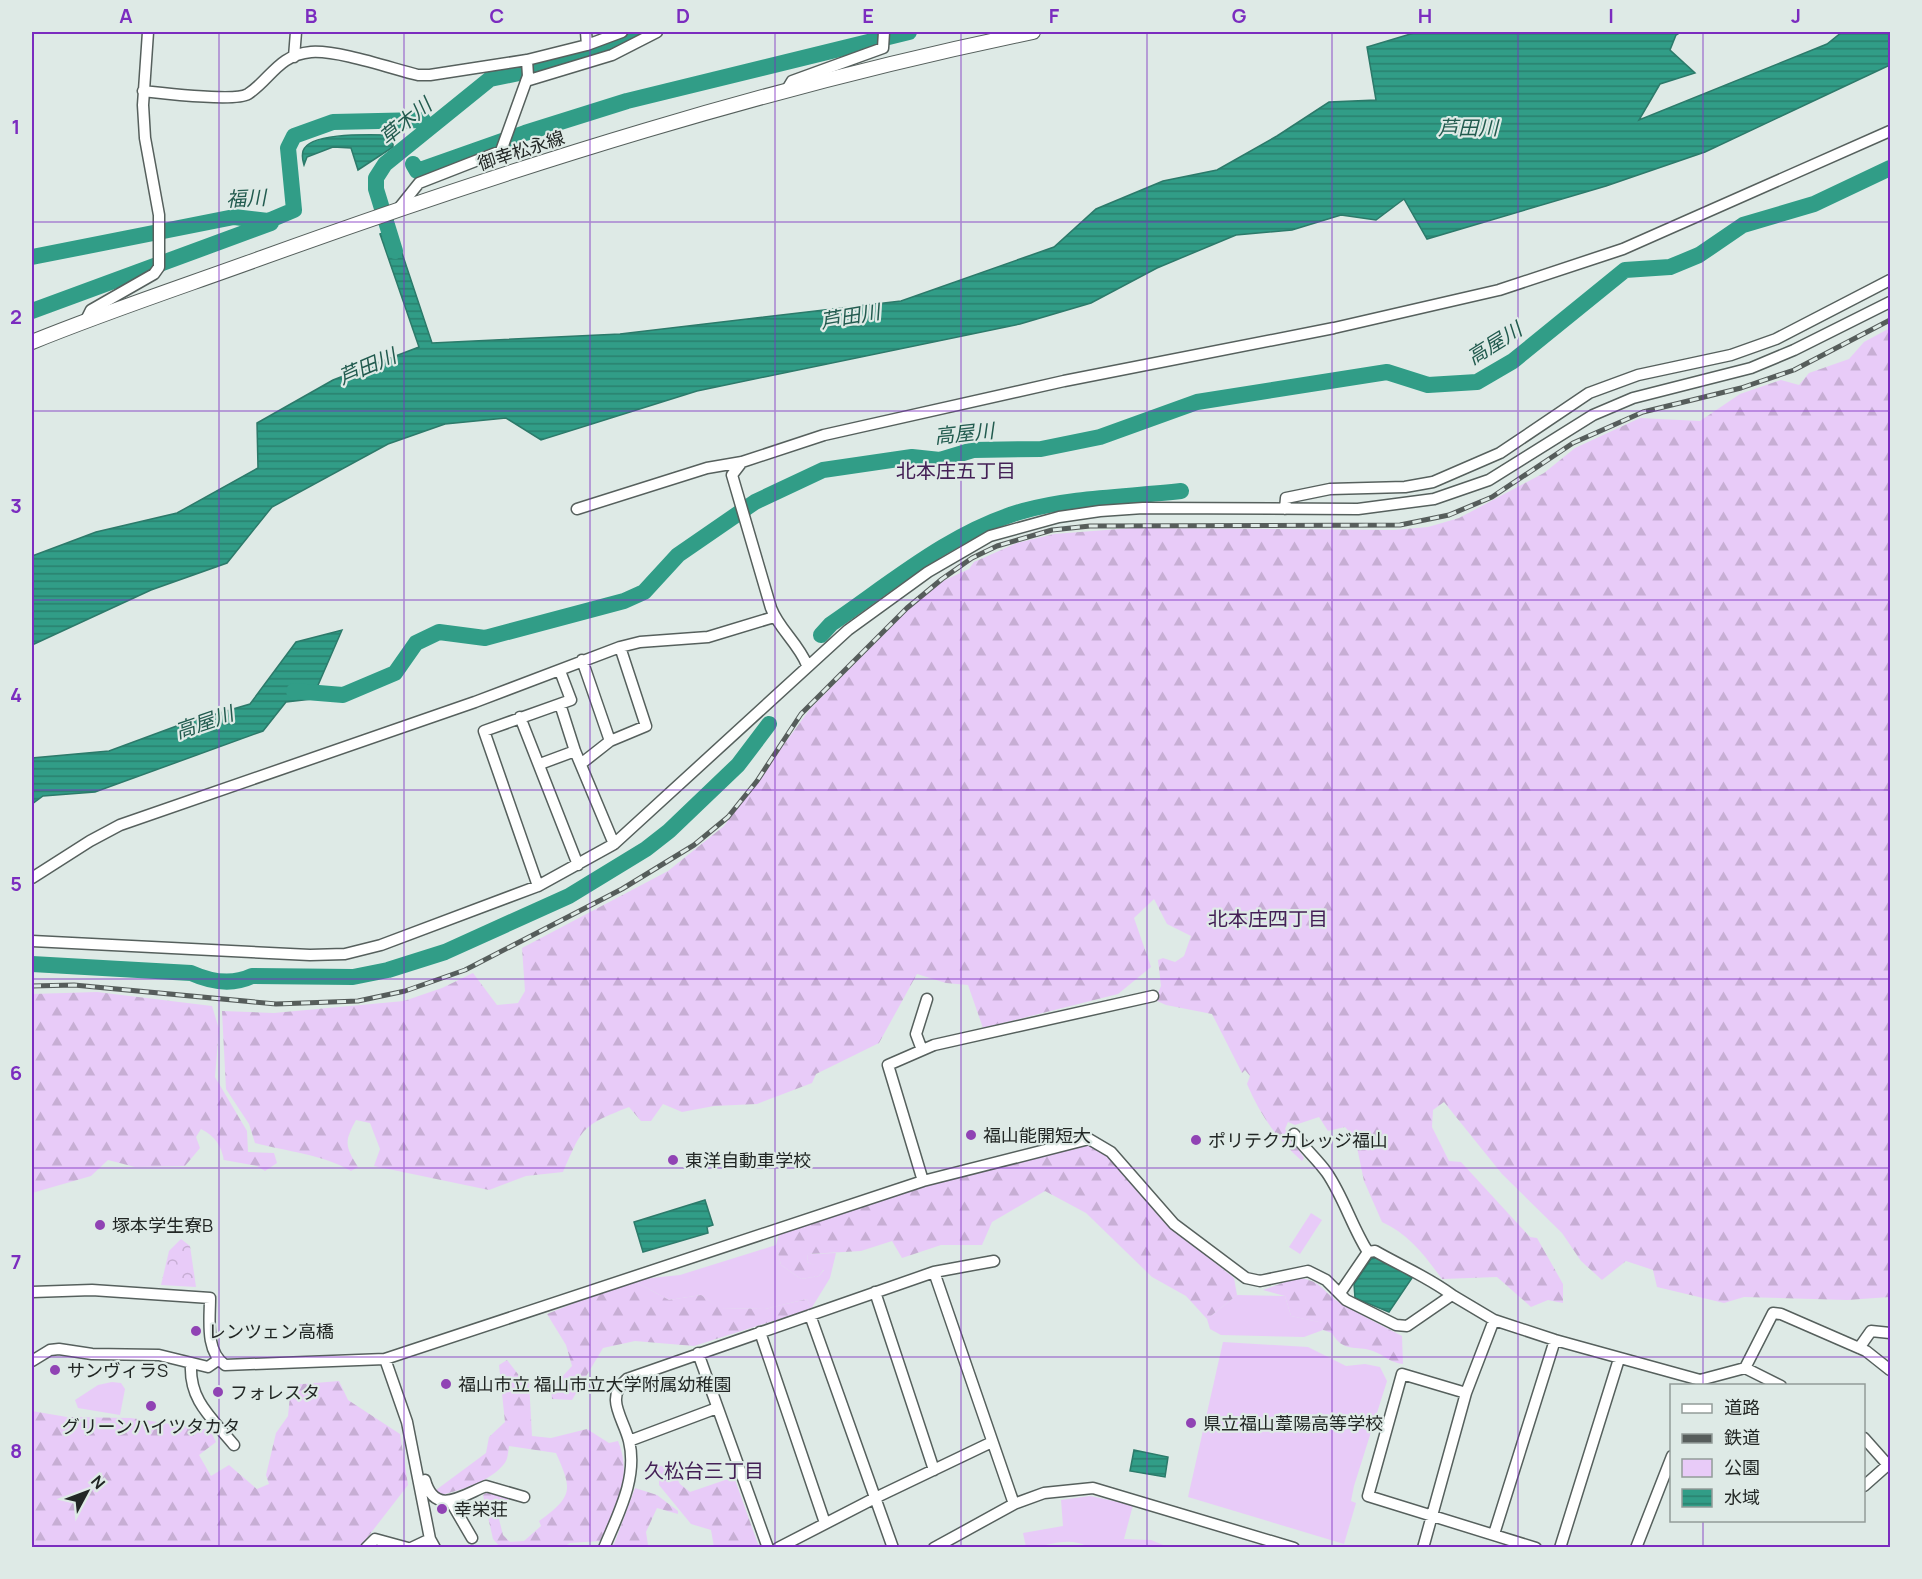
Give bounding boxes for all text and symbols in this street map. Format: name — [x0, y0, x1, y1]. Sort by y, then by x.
text: A — [119, 2, 133, 29]
text: B — [305, 2, 318, 29]
text: C — [490, 2, 504, 29]
text: D — [676, 2, 690, 29]
text: E — [862, 2, 874, 29]
text: F — [1049, 2, 1060, 29]
text: G — [1232, 2, 1247, 29]
text: H — [1418, 2, 1432, 29]
text: I — [1608, 2, 1614, 29]
text: J — [1791, 2, 1801, 29]
water label: 草木川 — [373, 90, 438, 150]
text: 1 — [12, 113, 20, 140]
water label: 芦田川 — [1438, 114, 1500, 141]
street label: 御幸松永線 — [474, 125, 568, 175]
water label: 福川 — [225, 183, 269, 213]
water label: 芦田川 — [818, 297, 884, 335]
text: 2 — [10, 303, 22, 330]
water label: 高屋川 — [1461, 315, 1528, 370]
water label: 芦田川 — [334, 341, 402, 390]
water label: 高屋川 — [933, 416, 997, 450]
district label: 北本庄五丁目 — [896, 457, 1016, 484]
text: 3 — [10, 492, 22, 519]
text: 4 — [10, 681, 22, 708]
water label: 高屋川 — [171, 699, 239, 745]
text: 5 — [10, 870, 22, 897]
district label: 北本庄四丁目 — [1208, 905, 1328, 932]
text: 6 — [10, 1059, 22, 1086]
place label: 福山能開短大 — [983, 1123, 1091, 1147]
marker: 福山能開短大 — [964, 1128, 978, 1142]
place label: ポリテクカレッジ福山 — [1208, 1128, 1388, 1152]
marker: ポリテクカレッジ福山 — [1189, 1133, 1203, 1147]
place label: 東洋自動車学校 — [685, 1148, 811, 1172]
marker: 東洋自動車学校 — [666, 1153, 680, 1167]
place label: 塚本学生寮B — [112, 1213, 213, 1237]
marker: 塚本学生寮B — [93, 1218, 107, 1232]
text: 7 — [11, 1248, 21, 1275]
place label: レンツェン高橋 — [208, 1319, 334, 1343]
marker: レンツェン高橋 — [189, 1324, 203, 1338]
place label: サンヴィラS — [67, 1358, 168, 1382]
marker: サンヴィラS — [48, 1363, 62, 1377]
place label: 福山市立 福山市立大学附属幼稚園 — [458, 1372, 732, 1396]
marker: 福山市立 福山市立大学附属幼稚園 — [439, 1377, 453, 1391]
place label: フォレスタ — [230, 1380, 320, 1404]
legend — [1670, 1384, 1865, 1522]
marker: フォレスタ — [211, 1385, 225, 1399]
text: 道路 — [1724, 1395, 1760, 1419]
marker: グリーンハイツタカタ — [144, 1399, 158, 1413]
place label: 県立福山葦陽高等学校 — [1203, 1411, 1383, 1435]
place label: グリーンハイツタカタ — [62, 1414, 240, 1438]
marker: 県立福山葦陽高等学校 — [1184, 1416, 1198, 1430]
text: 鉄道 — [1724, 1425, 1760, 1449]
text: 8 — [10, 1437, 22, 1464]
text: 公園 — [1724, 1455, 1760, 1479]
district label: 久松台三丁目 — [644, 1457, 764, 1484]
north arrow — [57, 1462, 117, 1522]
text: N — [86, 1471, 110, 1494]
text: 水域 — [1724, 1485, 1760, 1509]
place label: 幸栄荘 — [454, 1497, 508, 1521]
marker: 幸栄荘 — [435, 1502, 449, 1516]

